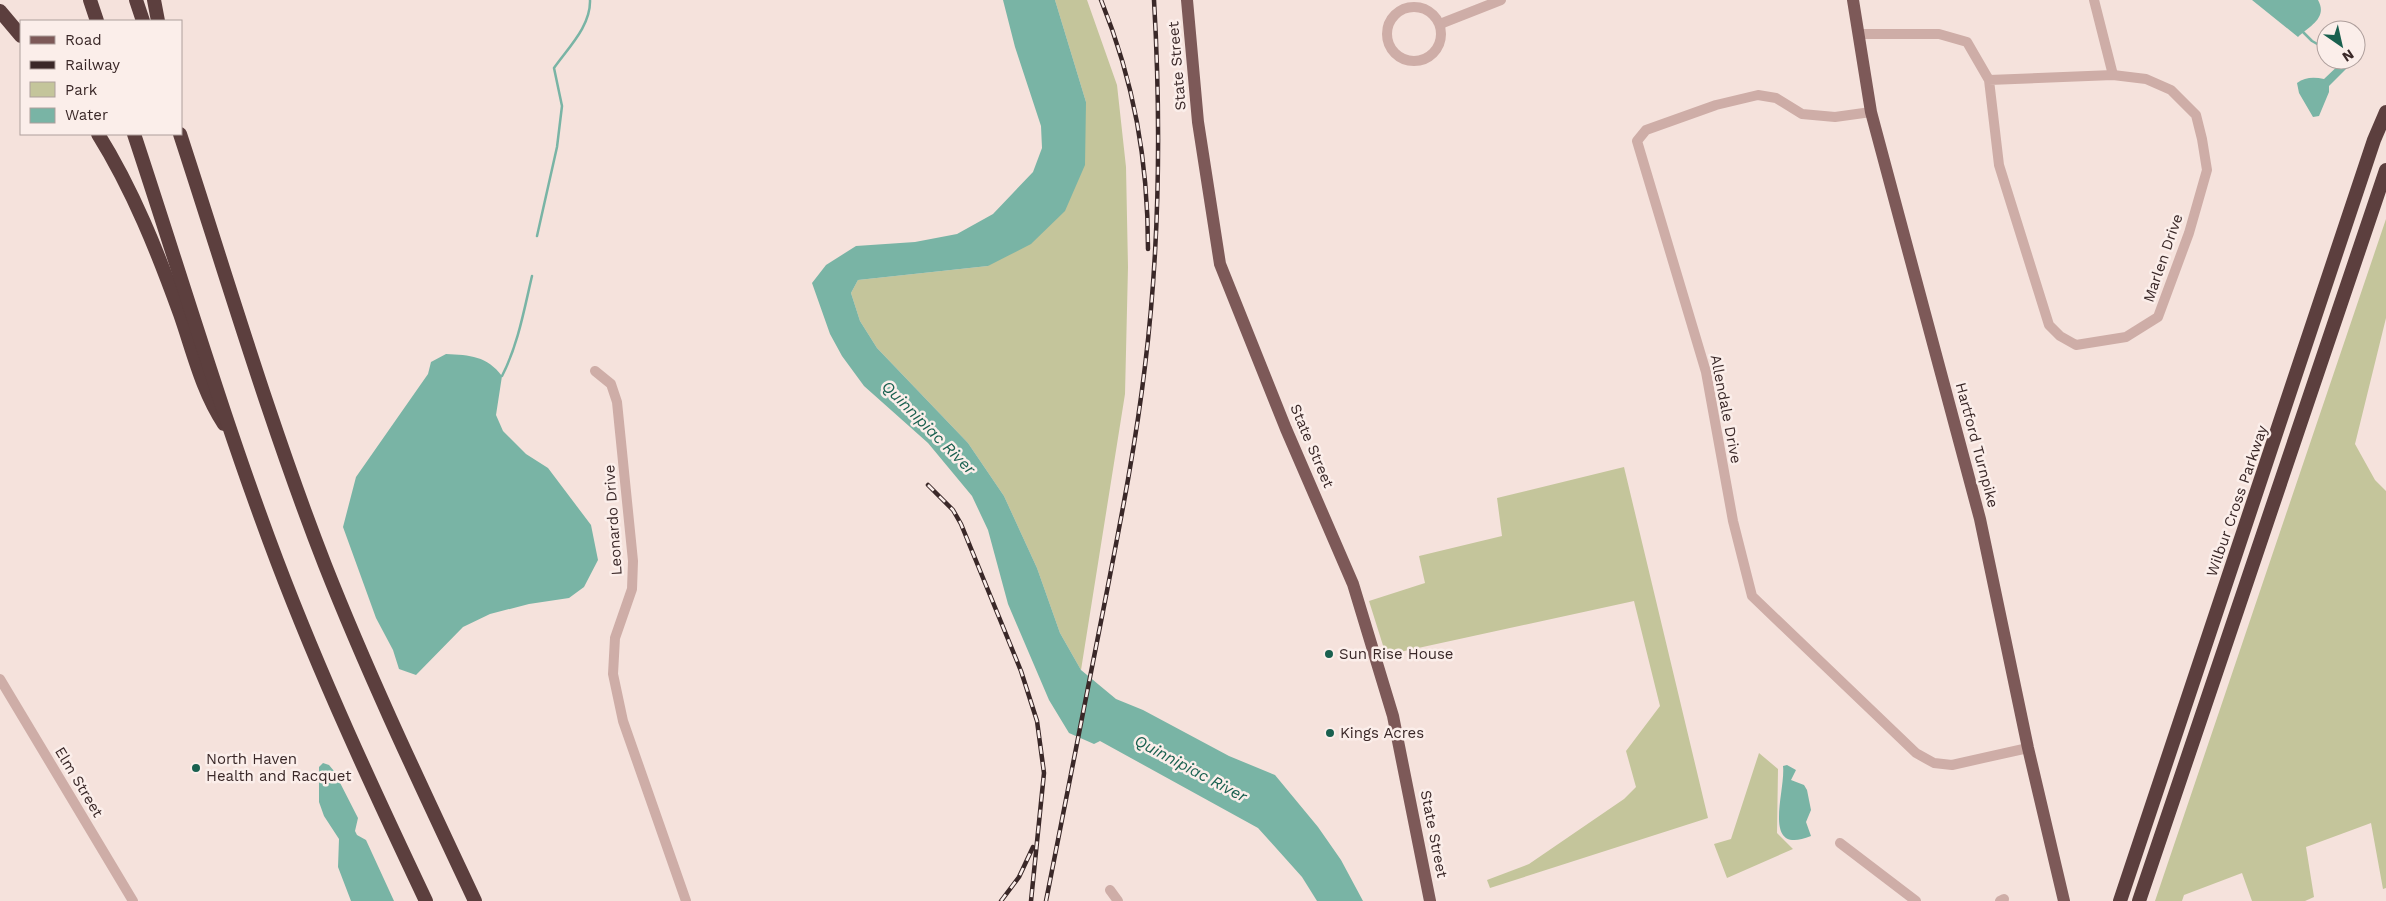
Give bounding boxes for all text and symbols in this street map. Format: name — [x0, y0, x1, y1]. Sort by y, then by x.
legend — [20, 20, 182, 135]
street label: State Street — [1164, 20, 1190, 111]
north arrow — [2316, 20, 2366, 70]
text: Road — [65, 31, 102, 49]
text: N — [2339, 46, 2357, 65]
text: Railway — [65, 56, 120, 74]
text: Park — [65, 81, 98, 99]
text: Water — [65, 106, 108, 124]
street label: Marlen Drive — [2139, 211, 2187, 305]
street label: Allendale Drive — [1707, 353, 1745, 465]
water label: Quinnipiac River — [878, 377, 980, 479]
street label: Hartford Turnpike — [1952, 380, 2002, 510]
street label: State Street — [1286, 401, 1338, 491]
street label: Wilbur Cross Parkway — [2203, 423, 2271, 579]
street label: Leonardo Drive — [600, 464, 626, 576]
place label: Sun Rise House — [1339, 645, 1453, 663]
marker: Sun Rise House — [1323, 648, 1335, 660]
place label: Kings Acres — [1340, 724, 1424, 742]
marker: Kings Acres — [1324, 727, 1336, 739]
water label: Quinnipiac River — [1131, 731, 1251, 806]
street label: Elm Street — [51, 744, 107, 821]
place label: North Haven Health and Racquet — [206, 750, 352, 785]
marker: North Haven Health and Racquet — [190, 762, 202, 774]
street label: State Street — [1417, 788, 1451, 880]

